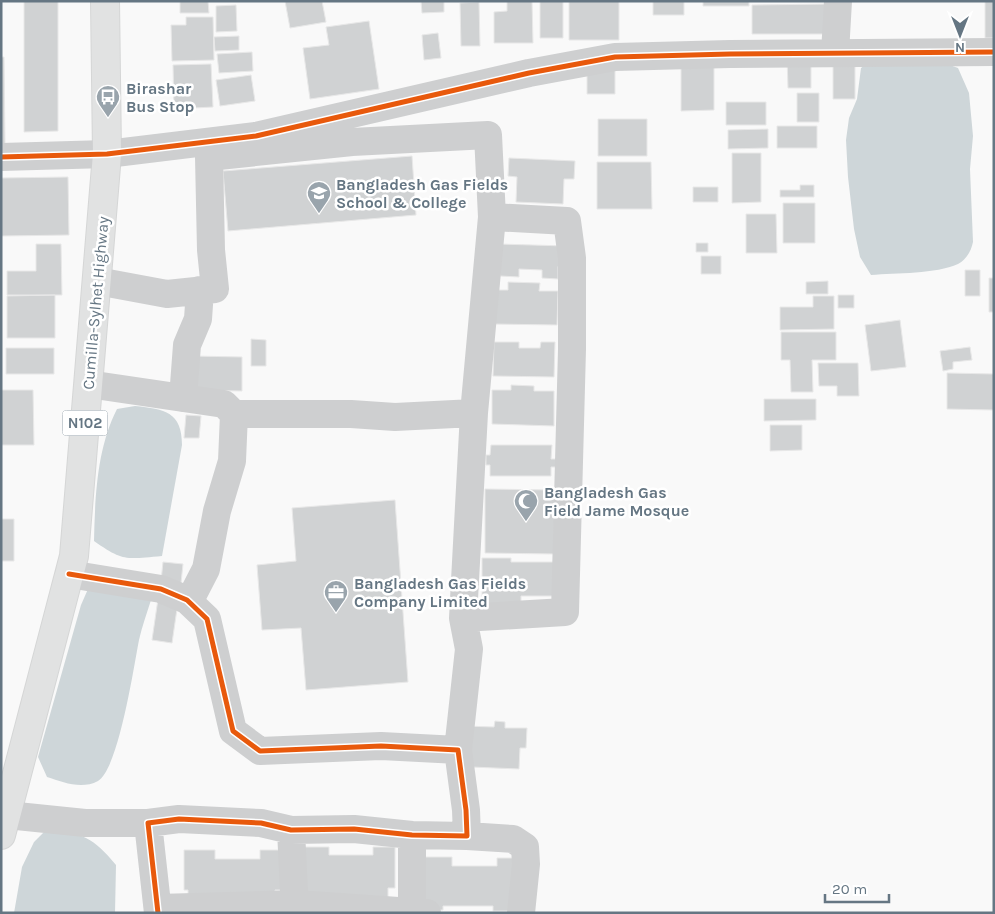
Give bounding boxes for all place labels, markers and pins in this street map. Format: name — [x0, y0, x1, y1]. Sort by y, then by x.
place label: Birashar Bus Stop — [126, 79, 194, 116]
bus stop icon: Birashar Bus Stop — [95, 84, 121, 118]
place label: Bangladesh Gas Fields School & College — [336, 175, 508, 212]
school or university icon: Bangladesh Gas Fields School & College — [306, 180, 332, 214]
place label: Bangladesh Gas Field Jame Mosque — [544, 483, 689, 520]
mosque icon: Bangladesh Gas Field Jame Mosque — [513, 488, 539, 522]
place label: Bangladesh Gas Fields Company Limited — [354, 574, 526, 611]
office icon: Bangladesh Gas Fields Company Limited — [323, 579, 349, 613]

